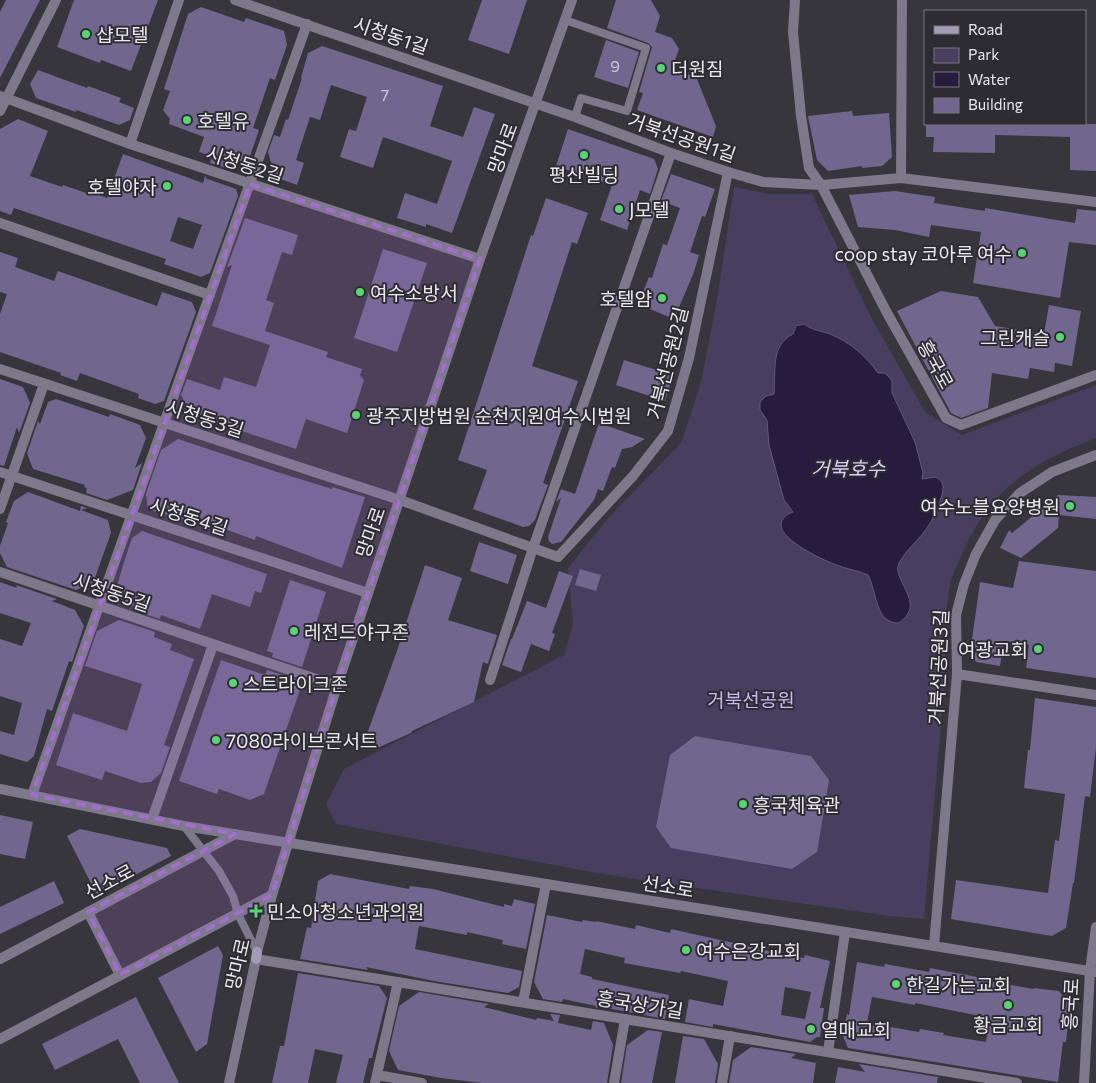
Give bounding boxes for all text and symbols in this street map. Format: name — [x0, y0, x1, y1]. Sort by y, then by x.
legend — [924, 10, 1086, 125]
street label: 시청동1길 — [350, 11, 432, 59]
text: Road — [968, 20, 1003, 38]
place label: 샵모텔 — [96, 23, 148, 46]
marker: 샵모텔 — [80, 28, 92, 40]
text: Park — [968, 45, 999, 63]
house number: 9 — [610, 56, 620, 75]
place label: 더원짐 — [671, 57, 723, 80]
marker: 더원짐 — [655, 62, 667, 74]
text: Water — [968, 70, 1010, 88]
house number: 7 — [381, 85, 389, 104]
text: Building — [968, 95, 1023, 113]
street label: 거북선공원1길 — [625, 108, 739, 166]
place label: 호텔유 — [197, 109, 249, 132]
marker: 호텔유 — [181, 114, 193, 126]
street label: 망마로 — [482, 119, 522, 177]
street label: 시청동2길 — [203, 141, 287, 187]
marker: 평산빌딩 — [578, 149, 590, 161]
place label: 평산빌딩 — [549, 163, 619, 186]
place label: 호텔야자 — [87, 175, 157, 198]
marker: 호텔야자 — [161, 180, 173, 192]
place label: J모텔 — [629, 198, 670, 221]
marker: J모텔 — [613, 203, 625, 215]
place label: coop stay 코아루 여수 — [834, 242, 1012, 265]
marker: coop stay 코아루 여수 — [1016, 247, 1028, 259]
place label: 여수소방서 — [370, 281, 457, 304]
marker: 여수소방서 — [354, 286, 366, 298]
place label: 호텔얌 — [600, 287, 652, 310]
marker: 호텔얌 — [656, 292, 668, 304]
street label: 거북선공원2길 — [642, 304, 692, 422]
place label: 그린캐슬 — [980, 326, 1050, 349]
marker: 그린캐슬 — [1054, 331, 1066, 343]
street label: 흥국로 — [913, 335, 959, 393]
street label: 시청동3길 — [163, 395, 247, 441]
place label: 광주지방법원 순천지원여수시법원 — [366, 404, 632, 427]
marker: 광주지방법원 순천지원여수시법원 — [350, 409, 362, 421]
water label: 거북호수 — [811, 456, 885, 480]
street label: 시청동4길 — [147, 492, 231, 540]
place label: 여수노블요양병원 — [920, 495, 1060, 518]
marker: 여수노블요양병원 — [1064, 500, 1076, 512]
street label: 망마로 — [351, 503, 389, 561]
street label: 시청동5길 — [70, 568, 154, 616]
street label: 거북선공원3길 — [923, 609, 953, 725]
place label: 레전드야구존 — [304, 620, 409, 643]
marker: 레전드야구존 — [288, 625, 300, 637]
place label: 여광교회 — [958, 638, 1028, 661]
marker: 여광교회 — [1032, 643, 1044, 655]
place label: 스트라이크존 — [243, 672, 348, 695]
marker: 스트라이크존 — [227, 677, 239, 689]
park label: 거북선공원 — [707, 688, 795, 711]
place label: 7080라이브콘서트 — [226, 729, 377, 752]
marker: 7080라이브콘서트 — [210, 734, 222, 746]
place label: 흥국체육관 — [753, 793, 840, 816]
marker: 흥국체육관 — [737, 798, 749, 810]
street label: 선소로 — [80, 859, 138, 903]
street label: 선소로 — [640, 871, 696, 901]
place label: 민소아청소년과의원 — [267, 900, 424, 923]
marker: 민소아청소년과의원 — [249, 904, 263, 918]
street label: 망마로 — [220, 936, 254, 992]
place label: 여수은강교회 — [696, 939, 801, 962]
marker: 여수은강교회 — [680, 944, 692, 956]
place label: 한길가는교회 — [906, 973, 1011, 996]
street label: 흥국로 — [1057, 977, 1083, 1031]
marker: 한길가는교회 — [890, 978, 902, 990]
street label: 흥국상가길 — [595, 986, 685, 1022]
marker: 황금교회 — [1002, 999, 1014, 1011]
place label: 황금교회 — [973, 1013, 1043, 1036]
place label: 열매교회 — [821, 1018, 891, 1041]
marker: 열매교회 — [805, 1023, 817, 1035]

